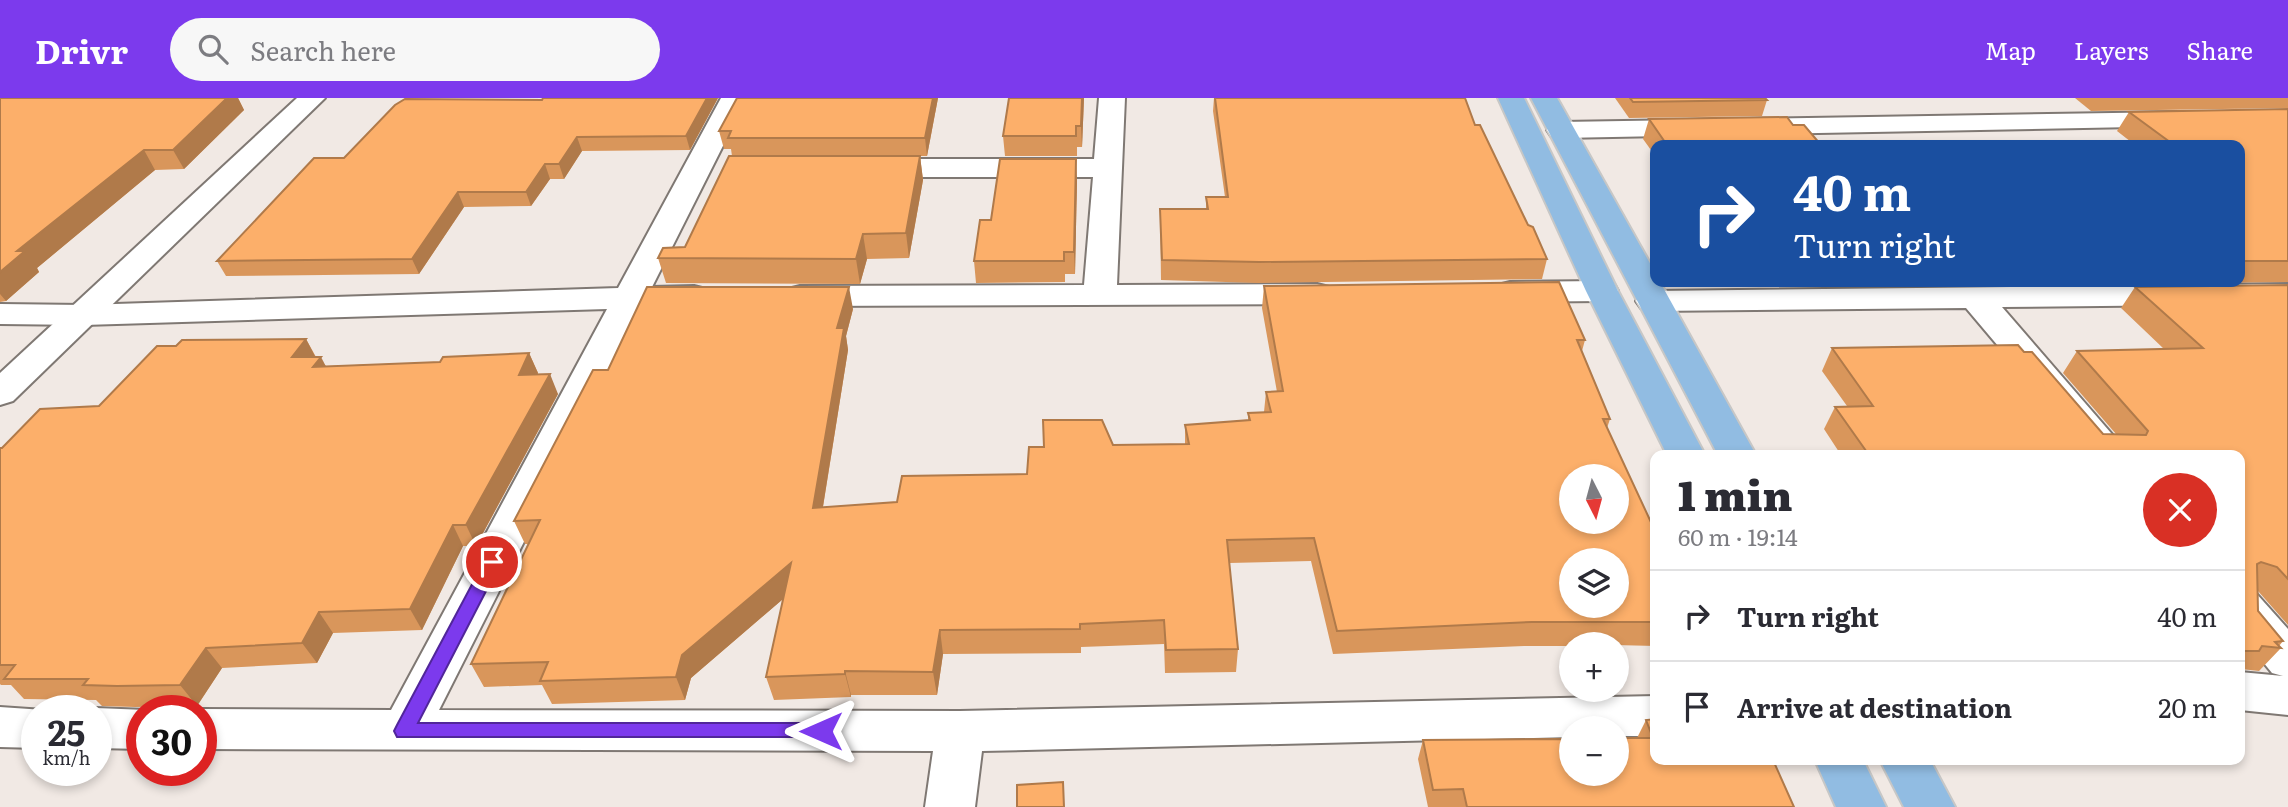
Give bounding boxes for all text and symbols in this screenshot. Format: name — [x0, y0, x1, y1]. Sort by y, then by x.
search box — [170, 18, 660, 81]
text: Drivr — [35, 25, 128, 74]
icon: search — [194, 30, 232, 68]
text: Search here — [250, 30, 396, 69]
text: Map — [1985, 32, 2036, 67]
text: Layers — [2074, 32, 2148, 67]
text: Share — [2186, 32, 2253, 67]
text: 40 m — [1793, 153, 1911, 226]
icon: right — [1678, 168, 1769, 259]
text: Turn right — [1793, 220, 1955, 268]
text: 1 min — [1678, 462, 1793, 524]
north arrow — [1559, 464, 1629, 534]
map controls — [1559, 464, 1629, 786]
button: close — [2143, 473, 2217, 547]
text: 60 m · 19:14 — [1678, 519, 1798, 553]
pin — [462, 532, 522, 592]
icon: arrive — [473, 543, 511, 581]
button: layers — [1559, 548, 1629, 618]
text: Turn right — [1737, 596, 1879, 635]
text: 40 m — [2157, 596, 2217, 635]
icon: right — [1678, 597, 1716, 635]
button: + — [1559, 632, 1629, 702]
text: Arrive at destination — [1737, 687, 2012, 726]
text: 20 m — [2158, 687, 2217, 726]
icon: arrive — [1678, 688, 1716, 726]
position arrow — [784, 694, 858, 768]
speed limit sign: 30 — [126, 695, 217, 786]
text: 25 — [48, 705, 85, 757]
button: − — [1559, 716, 1629, 786]
text: km/h — [43, 744, 90, 771]

